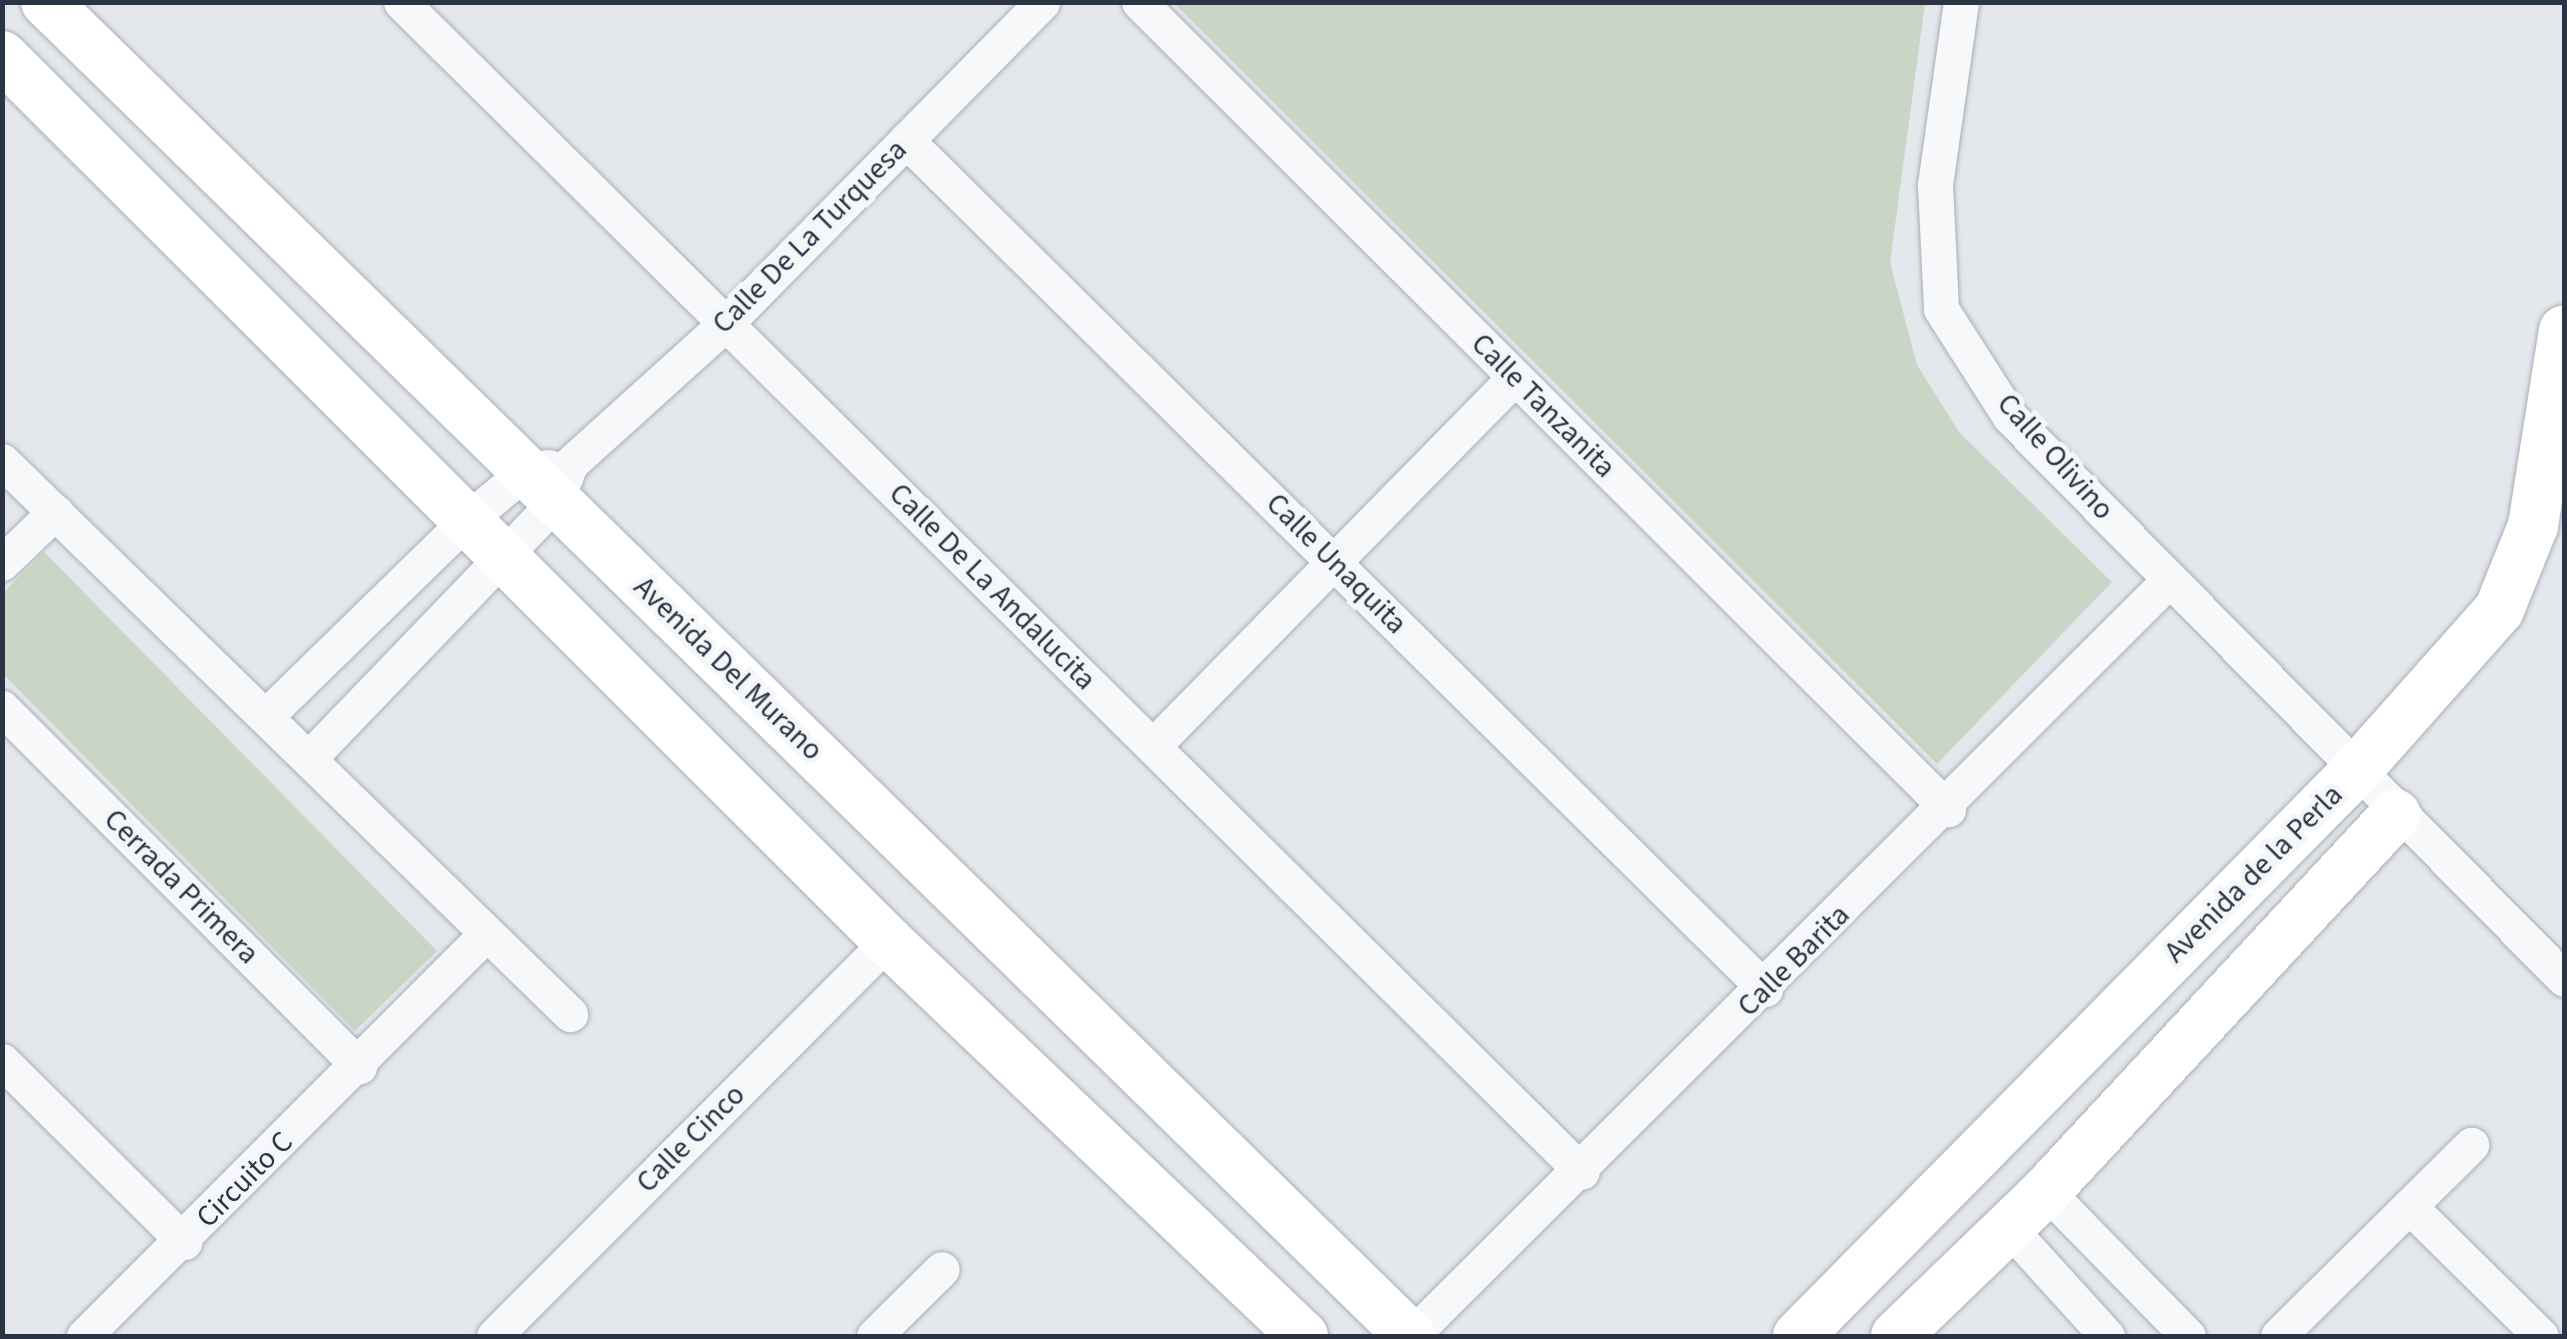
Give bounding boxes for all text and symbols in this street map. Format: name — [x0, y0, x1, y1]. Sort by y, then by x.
street label: Calle De La Turquesa — [705, 132, 915, 342]
street label: Calle Tanzanita — [1463, 326, 1623, 486]
street label: Calle Olivino — [1989, 386, 2121, 528]
street label: Calle De La Andalucita — [881, 476, 1103, 698]
street label: Calle Unaquita — [1258, 486, 1414, 642]
street label: Avenida Del Murano — [626, 570, 830, 768]
street label: Avenida de la Perla — [2157, 777, 2351, 971]
street label: Cerrada Primera — [96, 802, 266, 972]
street label: Calle Barita — [1731, 898, 1857, 1024]
street label: Calle Cinco — [629, 1077, 753, 1201]
street label: Circuito C — [189, 1124, 301, 1236]

